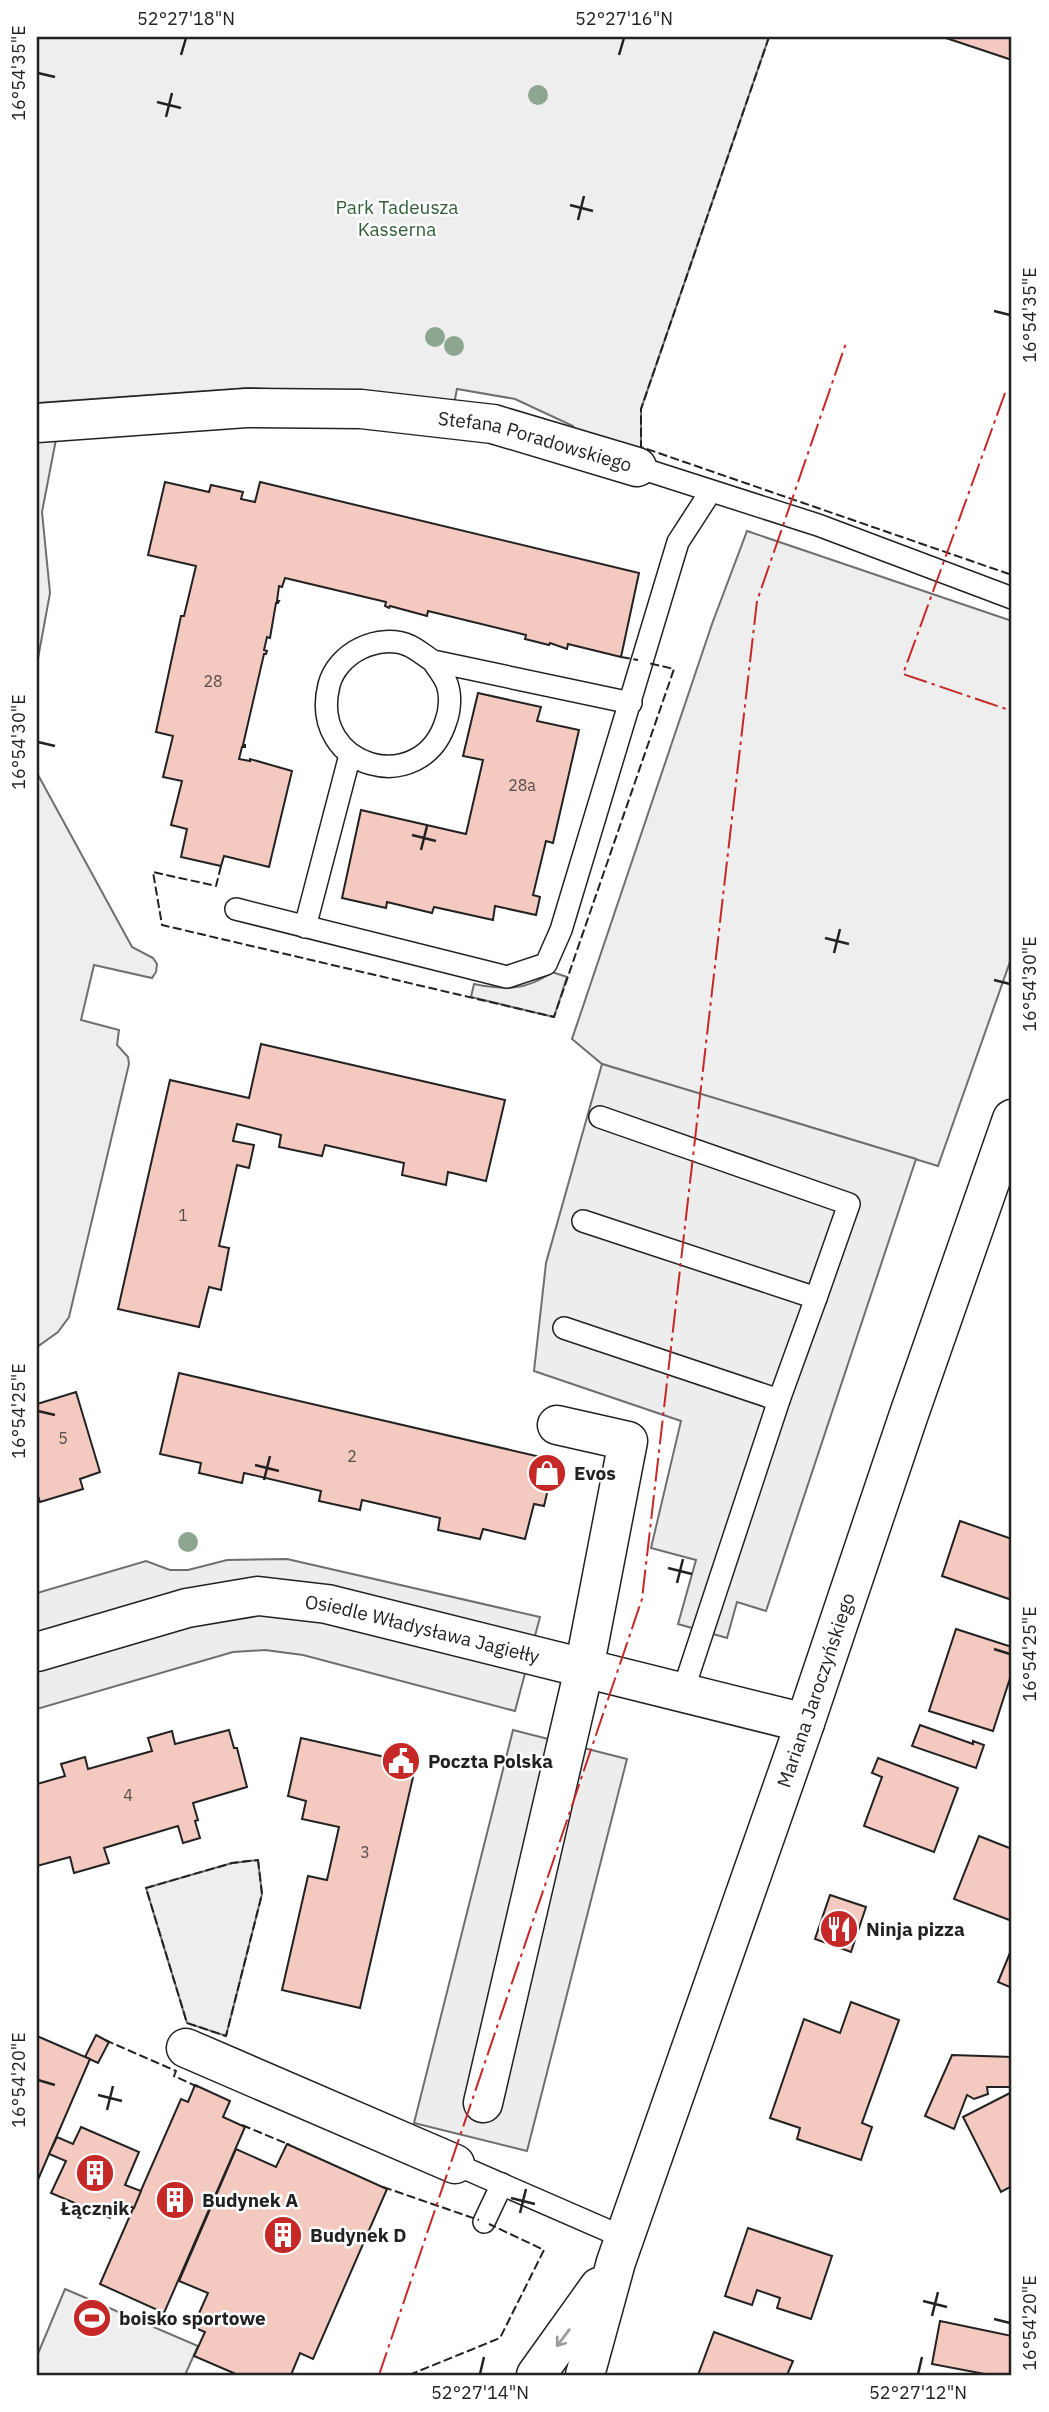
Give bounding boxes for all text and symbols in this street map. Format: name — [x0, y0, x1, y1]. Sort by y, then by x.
text: 52°27'18"N — [137, 7, 235, 30]
text: 52°27'16"N — [575, 7, 673, 30]
text: 16°54'35"E — [7, 25, 30, 121]
park label: Park Tadeusza Kasserna — [336, 195, 458, 241]
text: 16°54'35"E — [1018, 267, 1041, 363]
street label: Stefana Poradowskiego — [437, 406, 635, 477]
house number: 28 — [203, 671, 223, 691]
text: 16°54'30"E — [7, 694, 30, 790]
house number: 28a — [508, 775, 536, 795]
text: 16°54'30"E — [1018, 936, 1041, 1032]
house number: 1 — [178, 1205, 188, 1225]
text: 16°54'25"E — [7, 1363, 30, 1459]
house number: 5 — [58, 1428, 68, 1448]
house number: 2 — [347, 1446, 357, 1466]
shop icon: Evos — [526, 1452, 568, 1494]
place label: Evos — [574, 1461, 616, 1485]
street label: Osiedle Władysława Jagiełły — [304, 1590, 543, 1669]
street label: Mariana Jaroczyńskiego — [771, 1590, 860, 1791]
text: 16°54'25"E — [1018, 1606, 1041, 1702]
public building icon: Poczta Polska — [380, 1740, 422, 1782]
place label: Poczta Polska — [428, 1749, 553, 1773]
house number: 4 — [123, 1785, 133, 1805]
house number: 3 — [360, 1842, 370, 1862]
restaurant icon: Ninja pizza — [818, 1908, 860, 1950]
place label: Ninja pizza — [866, 1917, 965, 1941]
text: 16°54'20"E — [7, 2032, 30, 2128]
building icon: Łącznik — [74, 2152, 116, 2194]
building icon: Budynek A — [154, 2179, 196, 2221]
place label: Budynek A — [202, 2188, 298, 2212]
place label: Łącznik — [60, 2196, 129, 2220]
building icon: Budynek D — [262, 2214, 304, 2256]
place label: Budynek D — [310, 2223, 406, 2247]
text: 16°54'20"E — [1018, 2275, 1041, 2371]
sports icon: boisko sportowe — [71, 2297, 113, 2339]
place label: boisko sportowe — [119, 2306, 266, 2330]
one-way arrow — [556, 2328, 571, 2347]
text: 52°27'14"N — [431, 2381, 529, 2404]
text: 52°27'12"N — [869, 2381, 967, 2404]

